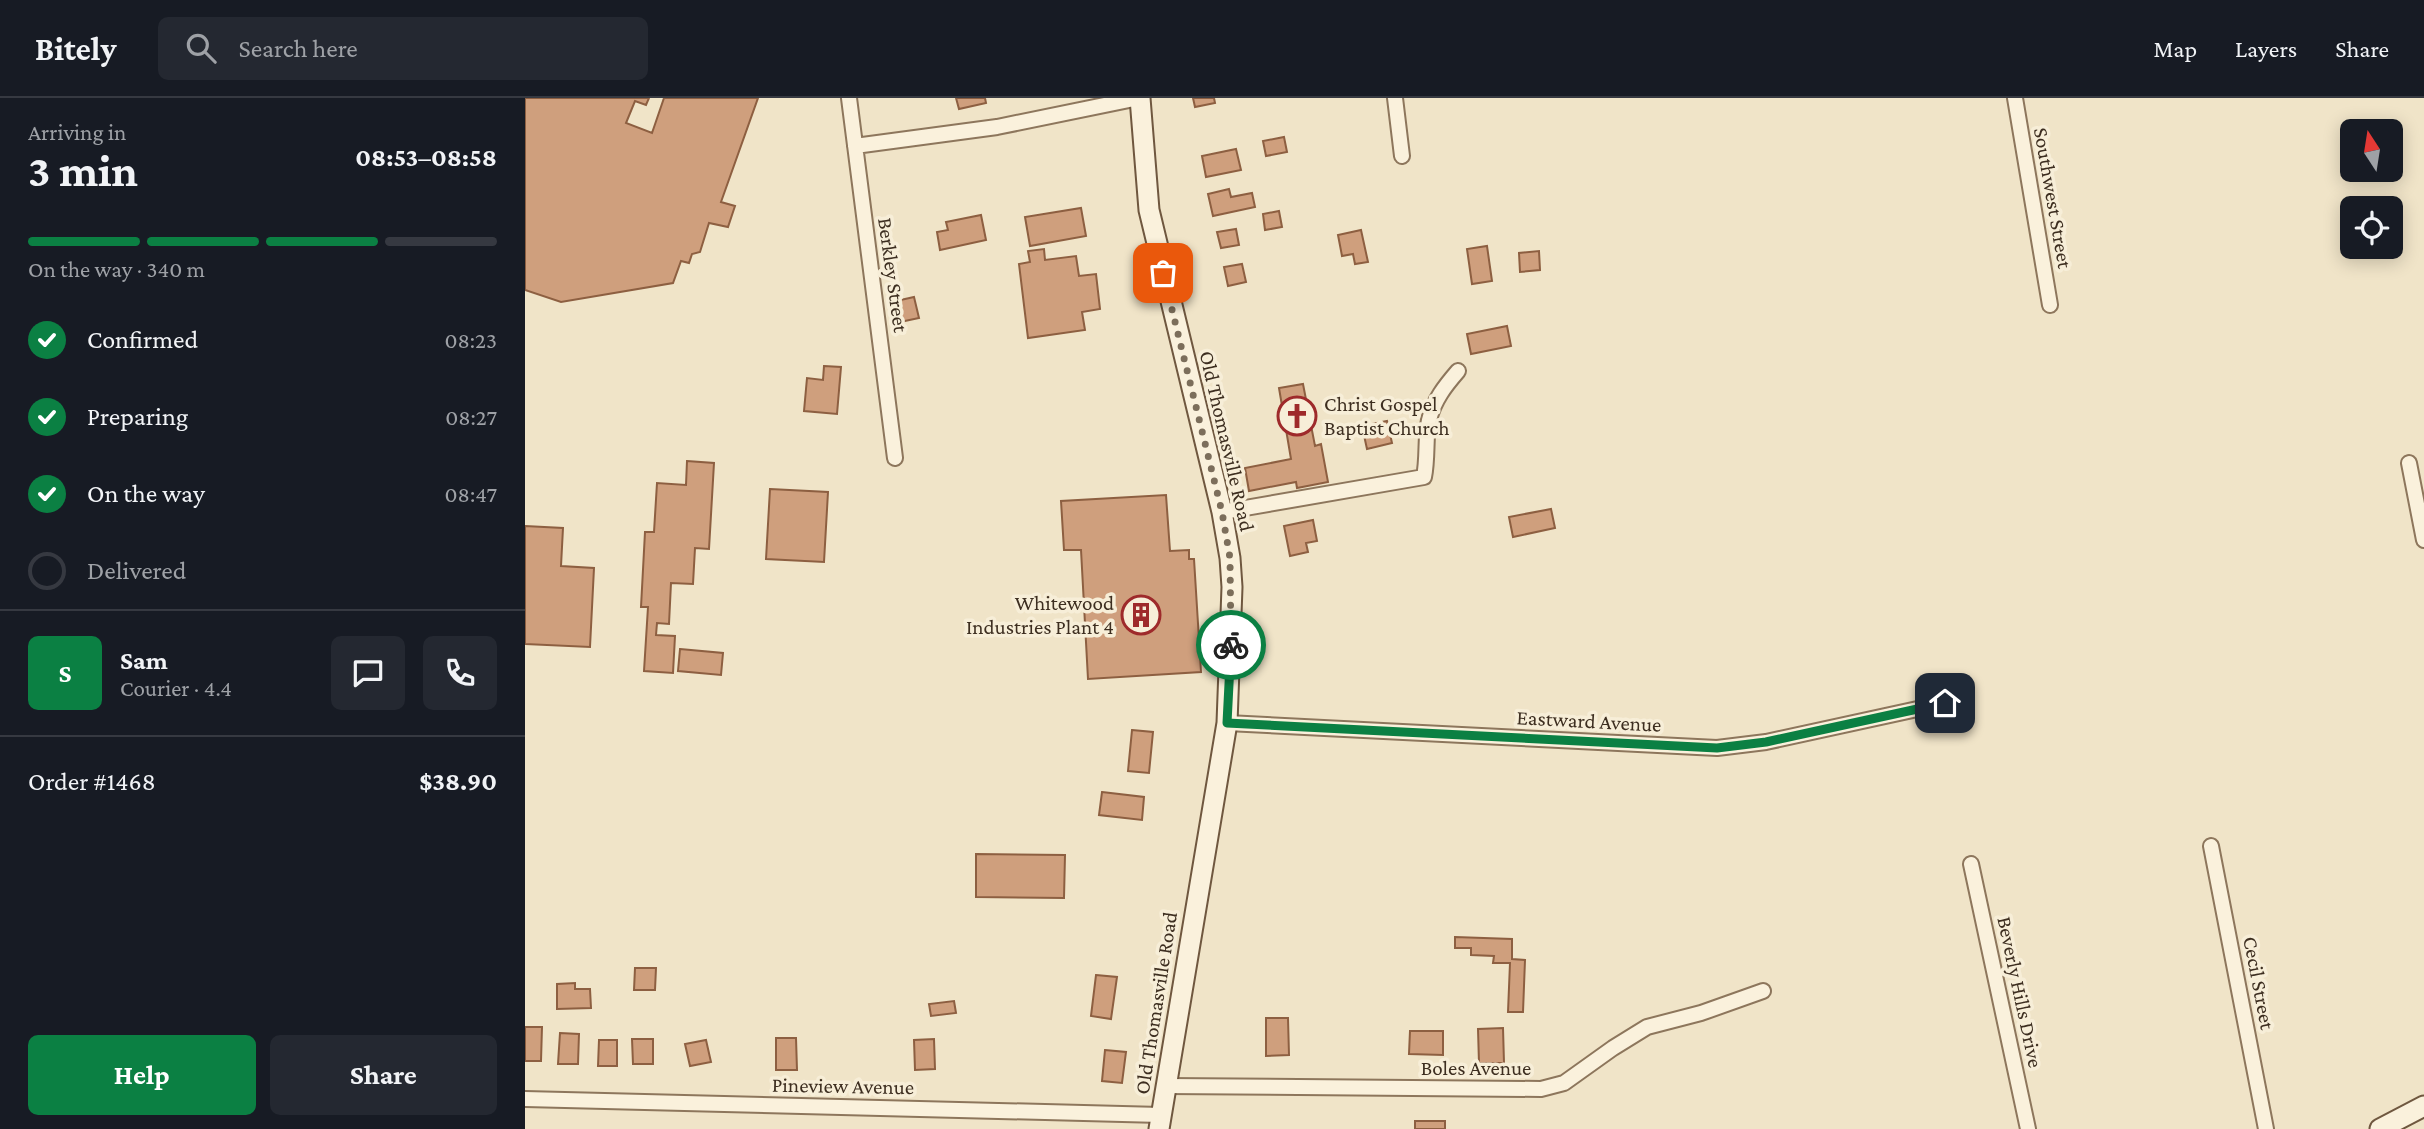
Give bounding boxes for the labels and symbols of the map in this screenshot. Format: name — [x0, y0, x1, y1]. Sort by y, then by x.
north arrow — [2340, 119, 2403, 182]
street label: Southwest Street — [2029, 126, 2077, 271]
street label: Berkley Street — [873, 216, 913, 335]
pin — [1133, 243, 1193, 303]
street label: Old Thomasville Road — [1195, 348, 1259, 534]
place label: Christ Gospel Baptist Church — [1324, 392, 1450, 440]
church icon: Christ Gospel Baptist Church — [1276, 395, 1318, 437]
place label: Whitewood Industries Plant 4 — [966, 591, 1114, 639]
building icon: Whitewood Industries Plant 4 — [1120, 594, 1162, 636]
courier — [1196, 610, 1266, 680]
pin — [1915, 673, 1975, 733]
street label: Eastward Avenue — [1516, 705, 1662, 737]
street label: Old Thomasville Road — [1130, 910, 1182, 1096]
street label: Beverly Hills Drive — [1992, 914, 2048, 1070]
street label: Cecil Street — [2238, 934, 2280, 1033]
street label: Boles Avenue — [1421, 1056, 1531, 1080]
street label: Pineview Avenue — [772, 1073, 914, 1099]

